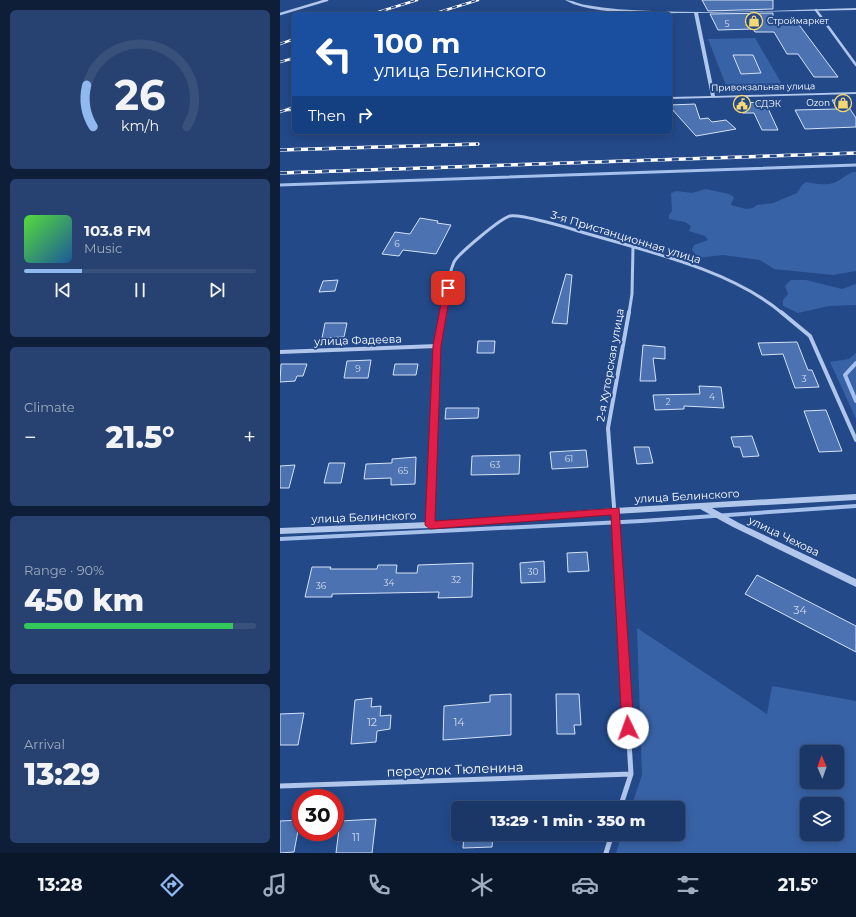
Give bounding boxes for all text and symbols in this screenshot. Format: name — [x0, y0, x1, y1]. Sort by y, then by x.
shop icon: Строймаркет — [744, 11, 764, 31]
place label: Строймаркет — [767, 15, 830, 26]
house number: 5 — [724, 18, 730, 29]
text: 100 m — [374, 26, 460, 60]
icon: left — [308, 28, 360, 80]
text: улица Белинского — [374, 60, 546, 82]
text: 26 — [114, 70, 166, 120]
street label: Привокзальная улица — [711, 80, 815, 93]
shop icon: Ozon — [833, 93, 853, 113]
public building icon: СДЭК — [732, 94, 752, 114]
place label: Ozon — [806, 97, 830, 108]
place label: СДЭК — [755, 98, 782, 109]
icon: right — [354, 104, 376, 126]
text: Then — [308, 106, 346, 125]
text: km/h — [121, 117, 159, 135]
street label: 3-я Пристанционная улица — [549, 207, 703, 267]
text: 103.8 FM — [84, 221, 151, 240]
house number: 6 — [394, 238, 400, 249]
text: Music — [84, 240, 122, 256]
pin — [431, 271, 465, 305]
icon: arrive — [437, 277, 459, 299]
icon: previous — [52, 279, 74, 301]
icon: pause — [129, 279, 151, 301]
icon: next — [206, 279, 228, 301]
street label: 2-я Хуторская улица — [593, 307, 627, 423]
street label: улица Фадеева — [313, 331, 402, 349]
house number: 9 — [355, 363, 361, 374]
house number: 3 — [801, 373, 807, 384]
house number: 4 — [709, 391, 715, 402]
house number: 2 — [665, 396, 671, 407]
text: Climate — [24, 399, 75, 415]
text: 21.5° — [105, 419, 175, 456]
text: − — [24, 424, 37, 451]
text: + — [243, 424, 256, 451]
house number: 61 — [565, 453, 573, 464]
house number: 63 — [490, 459, 500, 470]
house number: 65 — [398, 465, 408, 476]
street label: улица Белинского — [633, 486, 740, 506]
street label: улица Белинского — [310, 508, 417, 526]
street label: улица Чехова — [745, 512, 822, 559]
text: Range · 90% — [24, 562, 104, 578]
house number: 30 — [527, 566, 539, 577]
house number: 32 — [451, 574, 461, 585]
house number: 34 — [383, 577, 395, 588]
house number: 36 — [316, 580, 327, 591]
text: 450 km — [24, 582, 144, 619]
house number: 34 — [793, 603, 807, 617]
position arrow — [607, 707, 649, 749]
house number: 12 — [367, 715, 377, 729]
house number: 14 — [453, 715, 465, 729]
text: Arrival — [24, 736, 65, 752]
north arrow — [800, 745, 844, 789]
map controls — [800, 745, 844, 841]
text: 13:29 — [24, 756, 100, 793]
street label: переулок Тюленина — [386, 759, 524, 779]
speed limit sign: 30 — [292, 789, 344, 841]
button: layers — [800, 797, 844, 841]
text: 13:29 · 1 min · 350 m — [491, 811, 645, 830]
house number: 11 — [352, 830, 360, 844]
icon: directions — [158, 871, 186, 899]
icon: music — [261, 871, 289, 899]
icon: phone — [365, 871, 393, 899]
icon: climate — [468, 871, 496, 899]
icon: car — [571, 871, 599, 899]
icon: filters — [674, 871, 702, 899]
text: 13:28 — [38, 874, 83, 896]
text: 21.5° — [778, 874, 818, 896]

